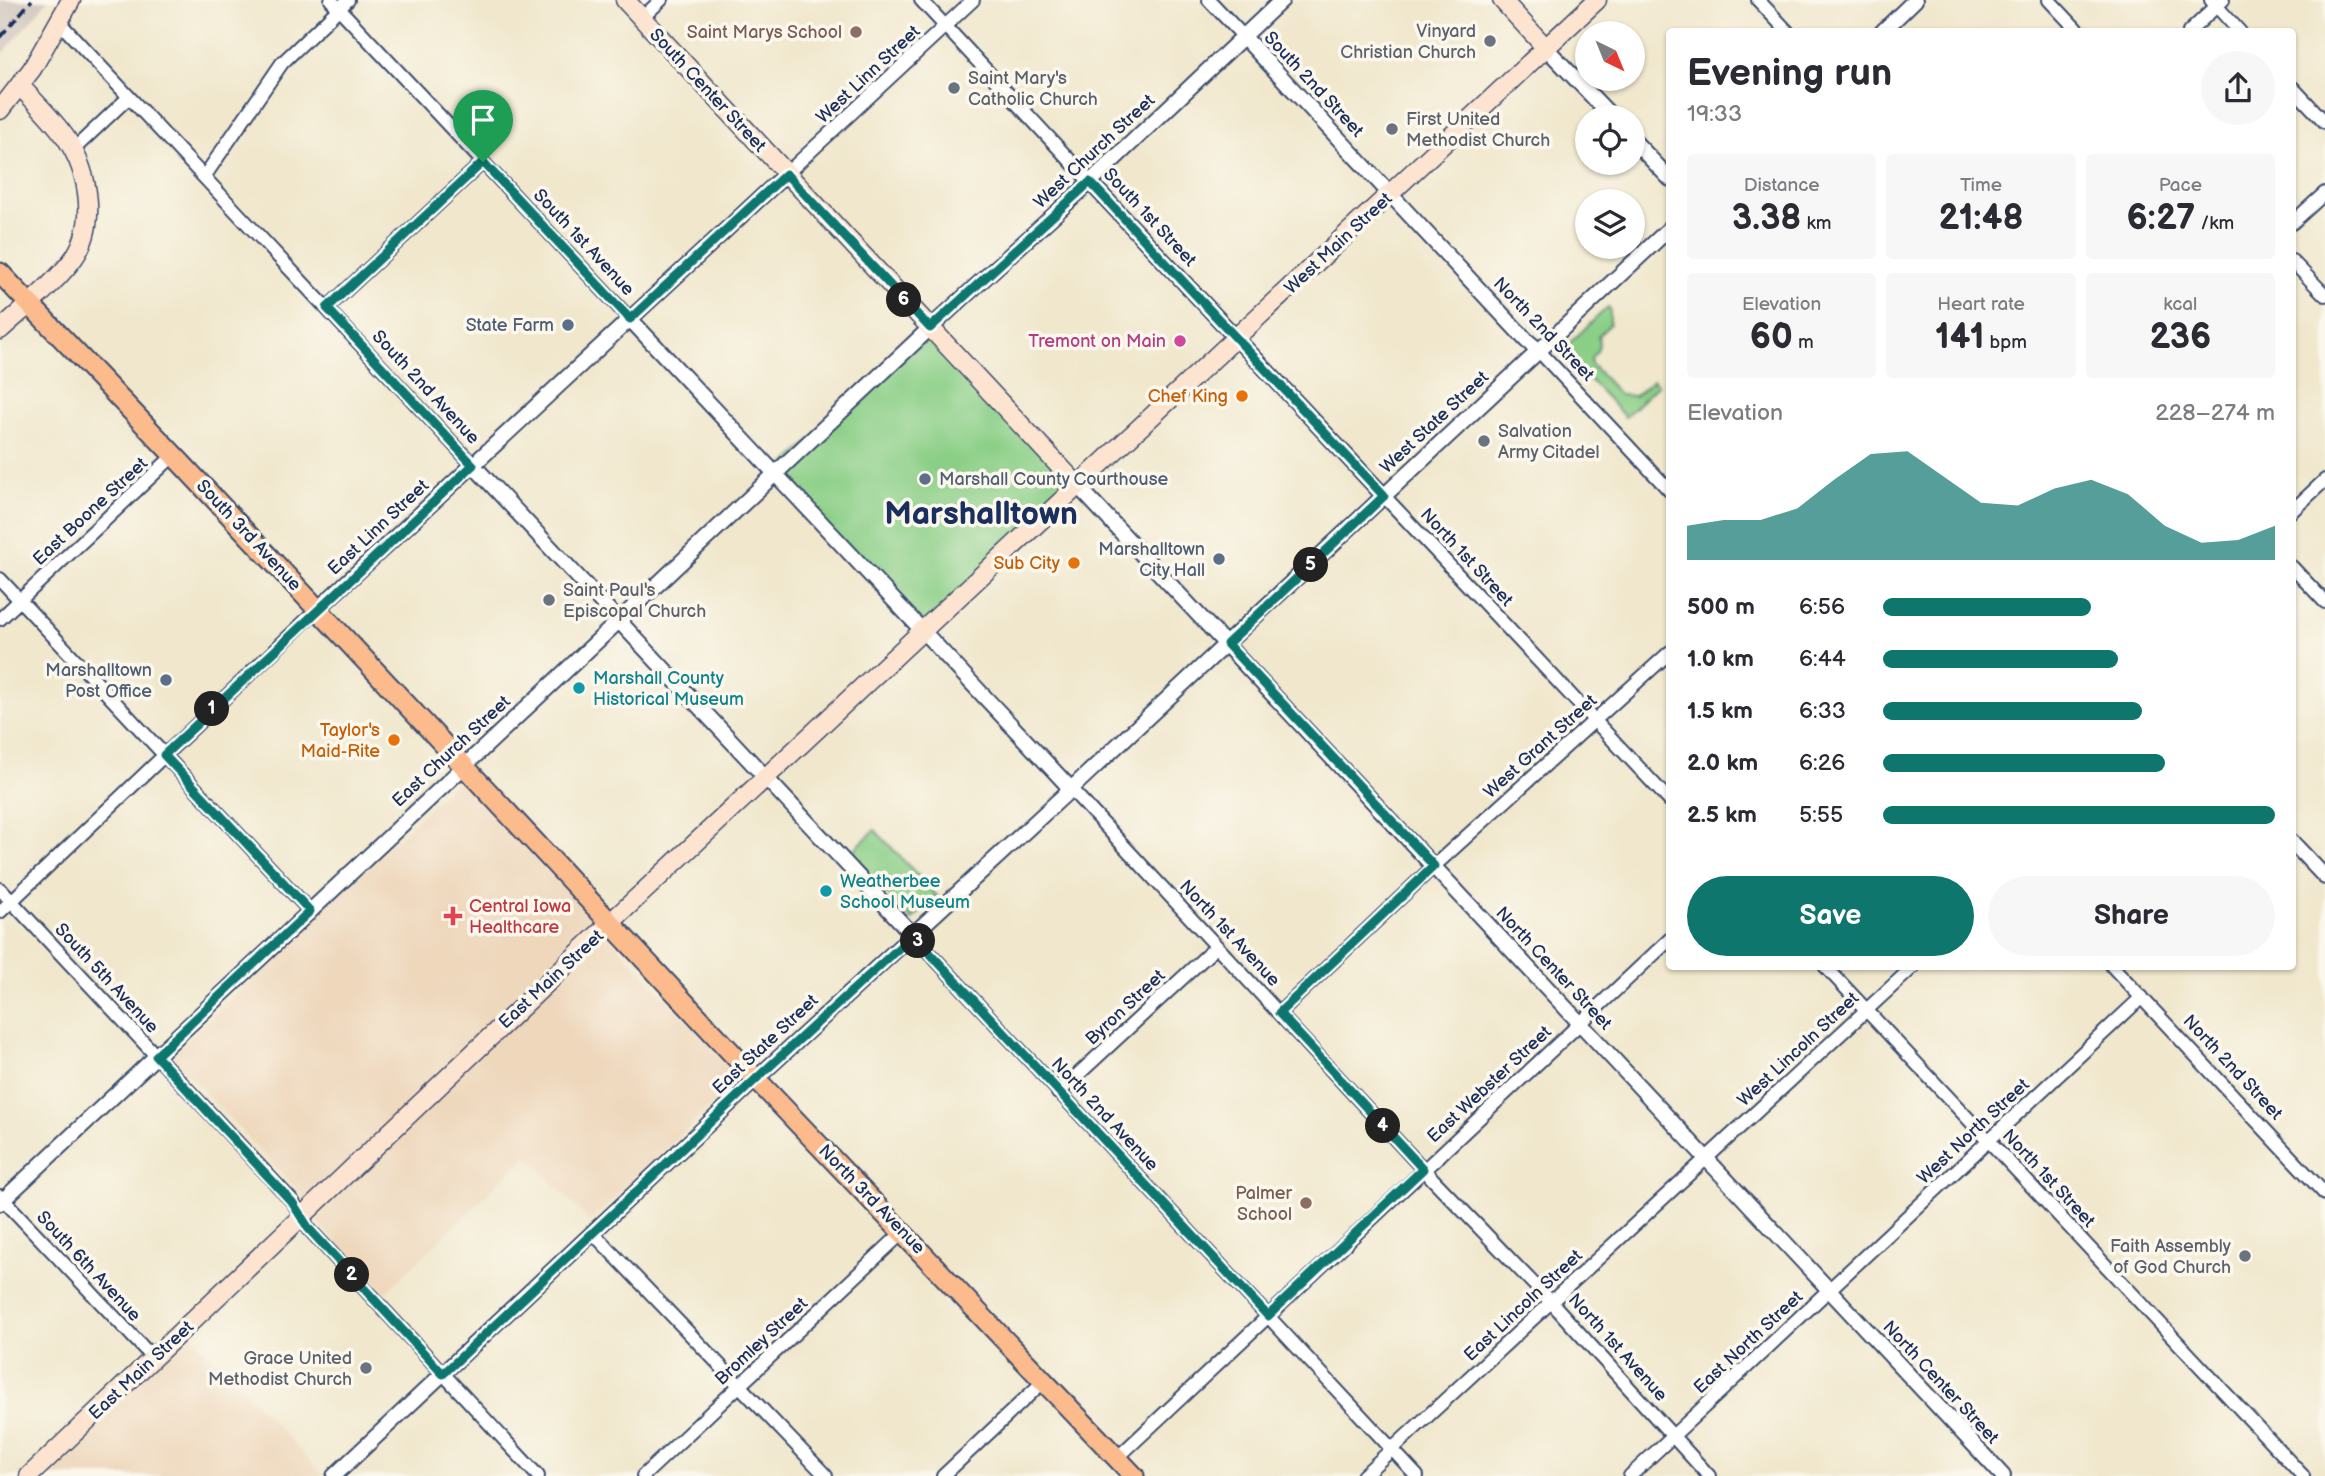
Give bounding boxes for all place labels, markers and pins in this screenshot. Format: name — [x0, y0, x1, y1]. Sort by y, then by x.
place label: Vinyard Christian Church — [1340, 21, 1476, 63]
place label: Saint Marys School — [687, 22, 842, 43]
marker: Saint Marys School — [848, 24, 864, 40]
marker: Vinyard Christian Church — [1482, 33, 1498, 49]
place label: Saint Mary's Catholic Church — [968, 68, 1098, 110]
marker: Saint Mary's Catholic Church — [946, 80, 962, 96]
pin — [453, 90, 513, 162]
place label: First United Methodist Church — [1406, 109, 1550, 151]
marker: First United Methodist Church — [1384, 121, 1400, 137]
pin: 6 — [886, 282, 922, 318]
place label: State Farm — [466, 315, 554, 336]
marker: State Farm — [560, 317, 576, 333]
place label: Tremont on Main — [1028, 331, 1166, 352]
marker: Tremont on Main — [1172, 333, 1188, 349]
place label: Chef King — [1148, 386, 1228, 407]
marker: Chef King — [1234, 388, 1250, 404]
place label: Salvation Army Citadel — [1498, 421, 1599, 463]
marker: Salvation Army Citadel — [1476, 433, 1492, 449]
place label: Marshall County Courthouse — [939, 469, 1169, 490]
marker: Marshall County Courthouse — [917, 471, 933, 487]
place label: Marshalltown City Hall — [1098, 539, 1205, 581]
pin: 5 — [1294, 548, 1328, 582]
marker: Marshalltown City Hall — [1211, 551, 1227, 567]
place label: Sub City — [993, 553, 1061, 574]
marker: Sub City — [1066, 555, 1082, 571]
place label: Saint Paul's Episcopal Church — [563, 580, 706, 622]
marker: Saint Paul's Episcopal Church — [541, 592, 557, 608]
place label: Marshalltown Post Office — [45, 660, 152, 702]
place label: Marshall County Historical Museum — [593, 668, 744, 710]
marker: Marshalltown Post Office — [158, 672, 174, 688]
marker: Marshall County Historical Museum — [571, 680, 587, 696]
pin: 1 — [194, 692, 230, 726]
place label: Taylor's Maid-Rite — [300, 720, 380, 762]
marker: Taylor's Maid-Rite — [386, 732, 402, 748]
place label: Weatherbee School Museum — [840, 871, 970, 913]
marker: Weatherbee School Museum — [818, 883, 834, 899]
place label: Central Iowa Healthcare — [469, 896, 571, 938]
marker: Central Iowa Healthcare — [443, 906, 463, 926]
pin: 3 — [900, 923, 936, 958]
pin: 4 — [1366, 1108, 1400, 1144]
place label: Palmer School — [1235, 1183, 1292, 1225]
marker: Palmer School — [1298, 1195, 1314, 1211]
place label: Faith Assembly of God Church — [2110, 1236, 2232, 1278]
marker: Faith Assembly of God Church — [2237, 1248, 2253, 1264]
pin: 2 — [334, 1258, 370, 1292]
place label: Grace United Methodist Church — [208, 1348, 352, 1390]
marker: Grace United Methodist Church — [358, 1360, 374, 1376]

